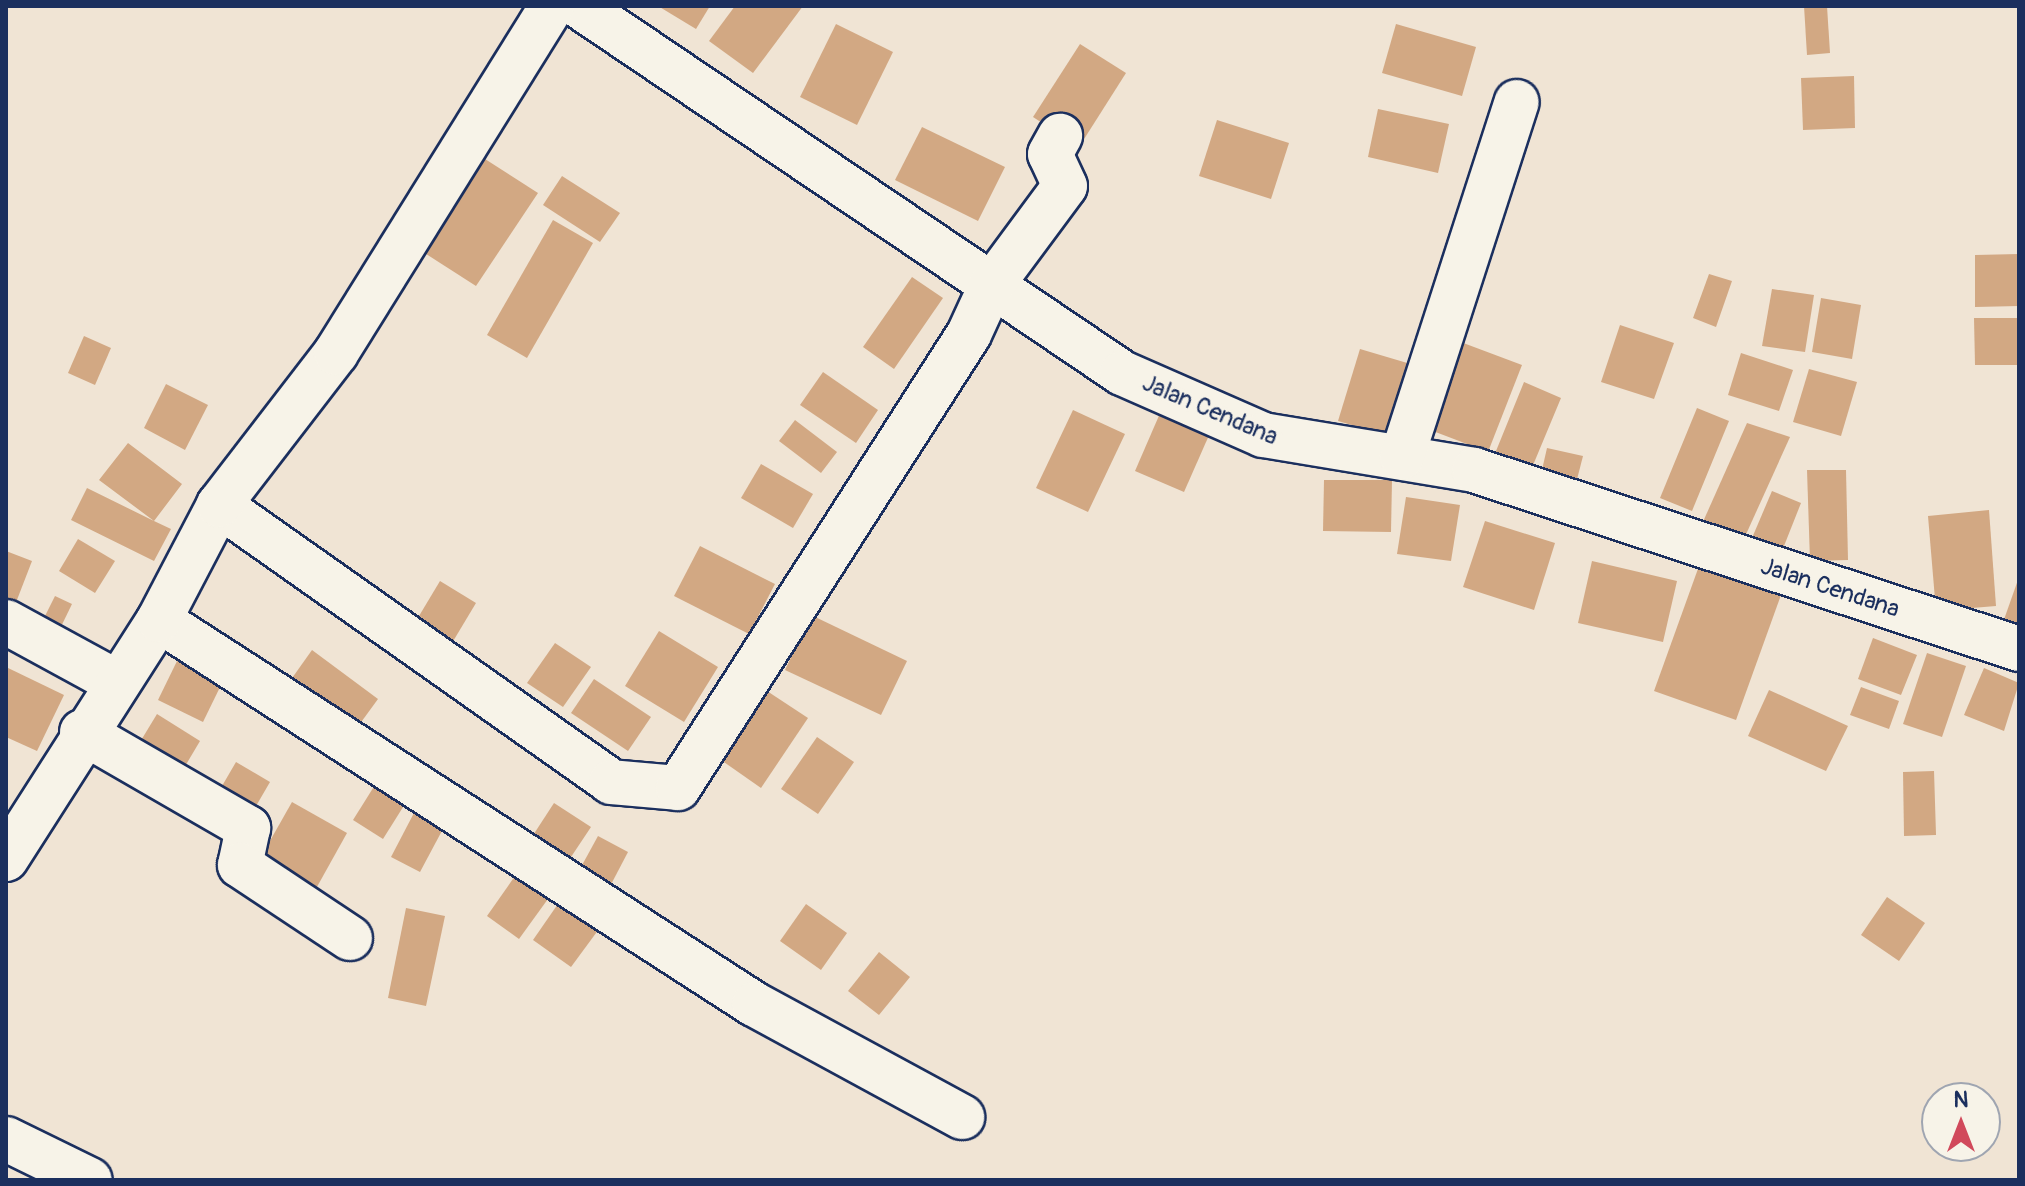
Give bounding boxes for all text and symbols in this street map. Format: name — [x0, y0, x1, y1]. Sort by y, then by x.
street label: Jalan Cendana — [1138, 369, 1282, 451]
street label: Jalan Cendana — [1757, 552, 1903, 624]
north arrow — [1921, 1082, 2001, 1162]
text: N — [1954, 1086, 1968, 1114]

